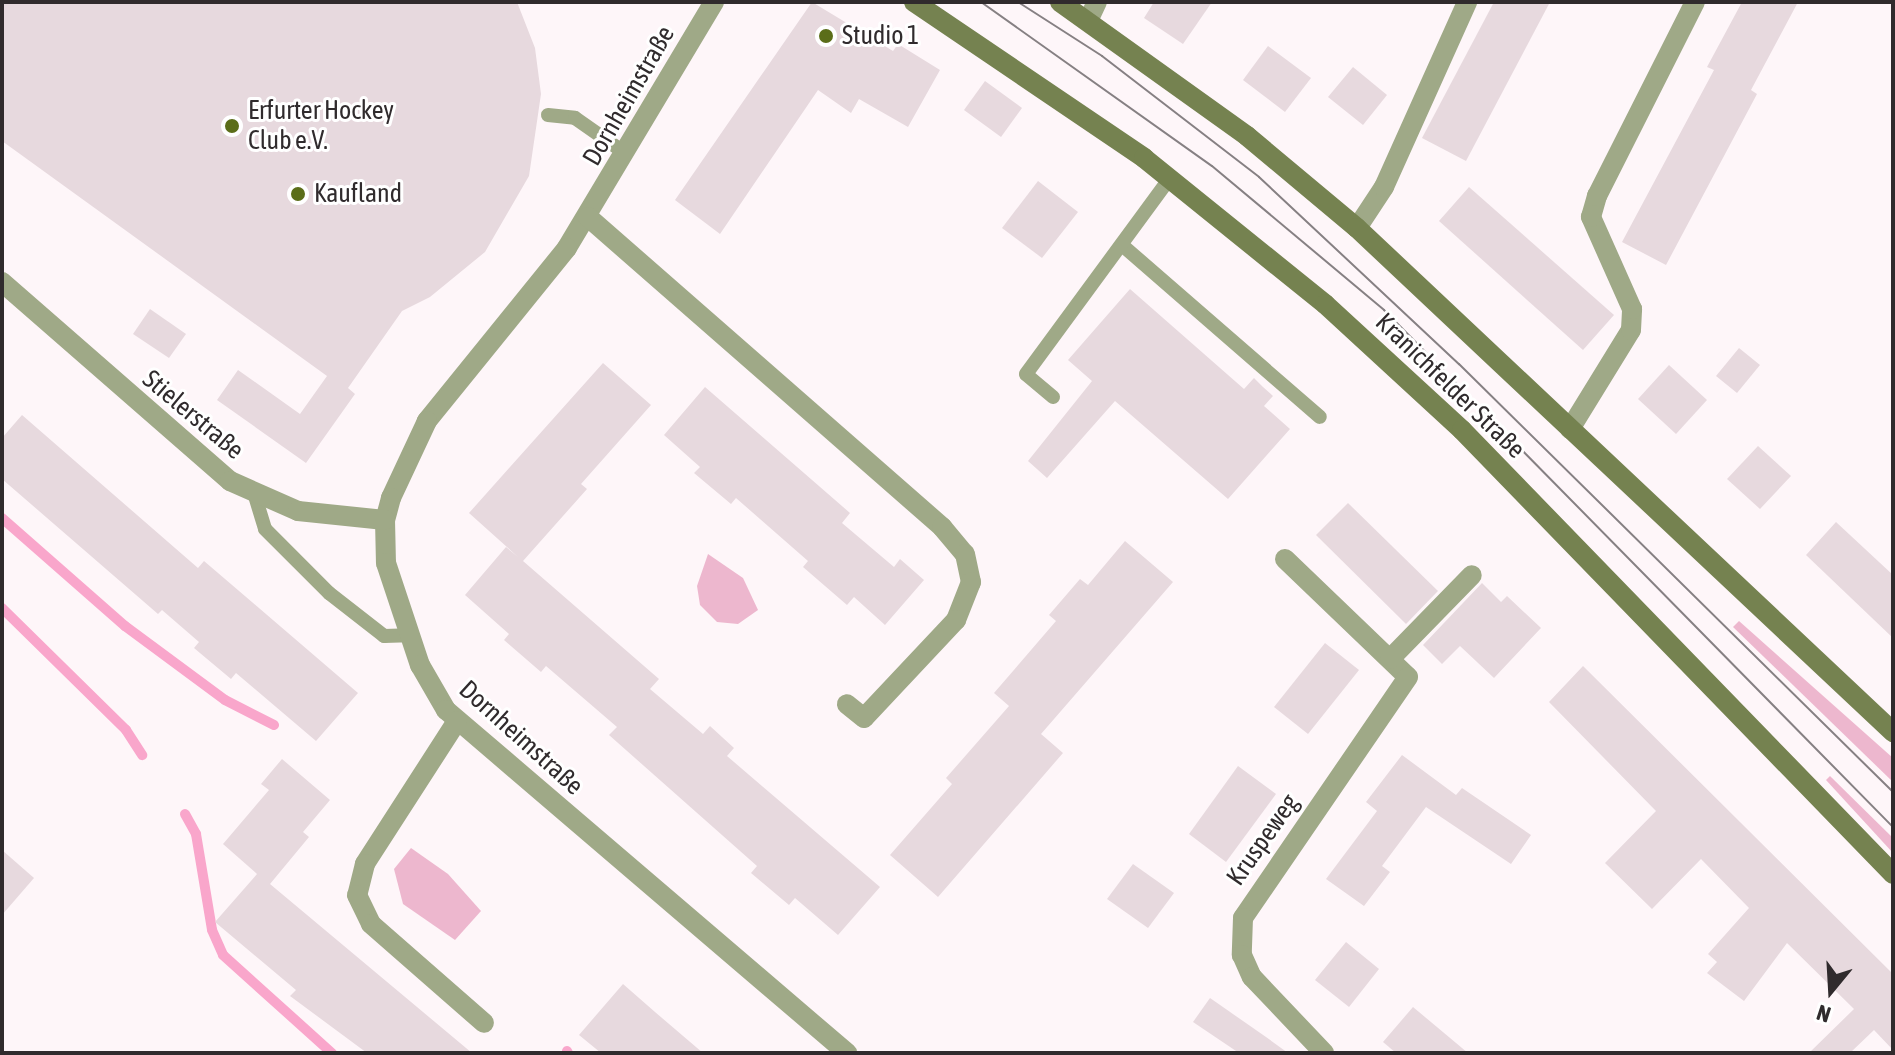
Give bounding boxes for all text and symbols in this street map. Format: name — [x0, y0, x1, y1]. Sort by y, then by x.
place label: Studio 1 — [842, 20, 919, 52]
street label: Dornheimstraße — [576, 21, 682, 171]
marker: Studio 1 — [817, 27, 835, 45]
place label: Erfurter Hockey Club e.V. — [248, 95, 394, 156]
marker: Erfurter Hockey Club e.V. — [223, 117, 241, 135]
place label: Kaufland — [314, 178, 402, 210]
marker: Kaufland — [289, 185, 307, 203]
street label: Kranichfelder Straße — [1369, 307, 1531, 465]
street label: Stielerstraße — [136, 364, 250, 466]
street label: Dornheimstraße — [453, 674, 589, 802]
street label: Kruspeweg — [1220, 788, 1306, 892]
north arrow — [1791, 951, 1871, 1031]
text: N — [1813, 999, 1834, 1028]

